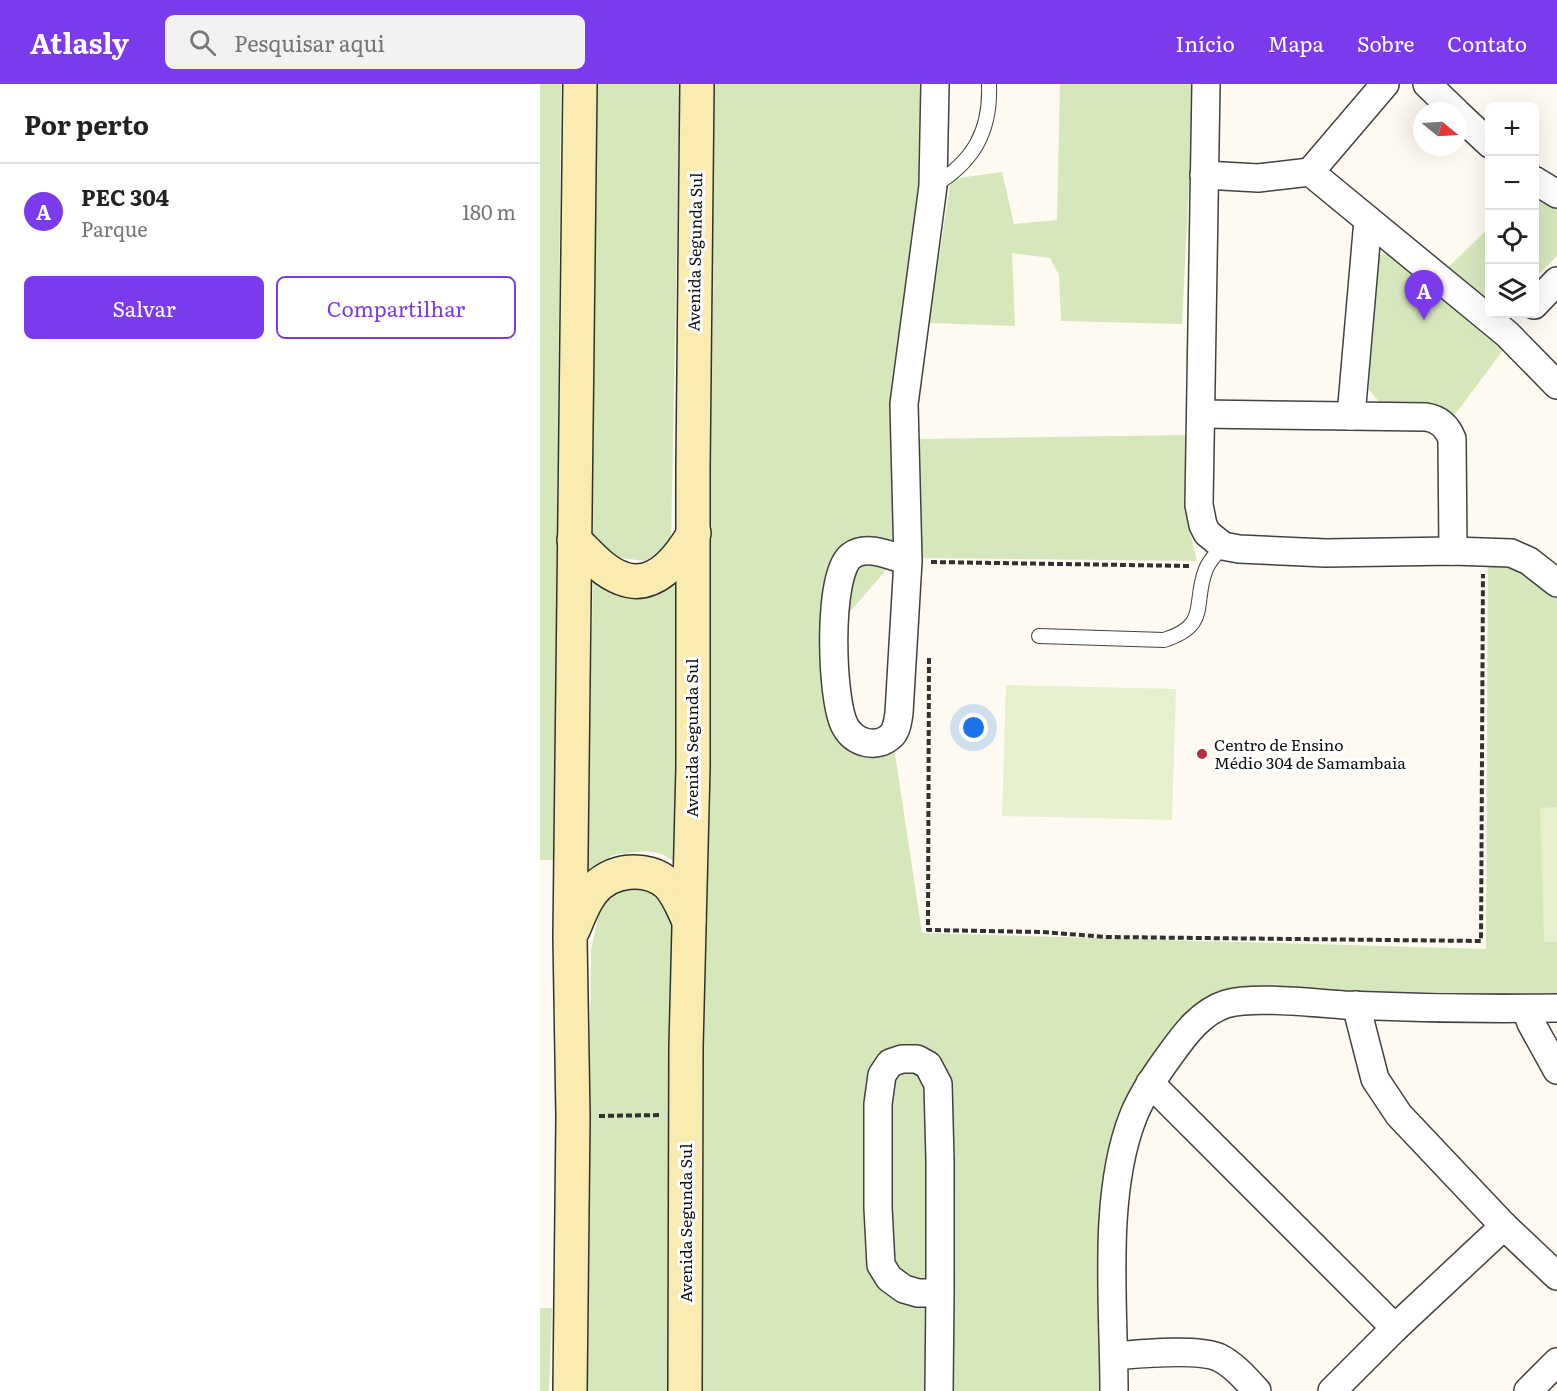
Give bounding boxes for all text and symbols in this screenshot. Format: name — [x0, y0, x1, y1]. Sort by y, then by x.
search box — [165, 15, 585, 69]
text: Atlasly — [30, 21, 129, 63]
icon: search — [186, 26, 219, 59]
text: Pesquisar aqui — [234, 26, 385, 59]
text: Início — [1176, 27, 1235, 58]
text: Mapa — [1268, 27, 1324, 58]
text: Sobre — [1357, 27, 1414, 58]
text: Contato — [1447, 27, 1527, 58]
north arrow — [1413, 102, 1467, 156]
map controls — [1485, 102, 1539, 318]
button: + — [1485, 102, 1539, 156]
text: Por perto — [24, 104, 149, 143]
button: − — [1485, 156, 1539, 210]
street label: Avenida Segunda Sul — [681, 172, 707, 332]
text: PEC 304 — [81, 180, 169, 213]
text: A — [36, 196, 51, 226]
text: 180 m — [462, 196, 516, 226]
button: locate — [1485, 210, 1539, 264]
text: Parque — [81, 213, 148, 243]
button: layers — [1485, 264, 1539, 318]
pin: A — [1404, 270, 1444, 320]
button: Salvar — [24, 276, 264, 339]
button: Compartilhar — [276, 276, 516, 339]
street label: Avenida Segunda Sul — [679, 658, 703, 818]
your location — [959, 713, 988, 742]
place label: Centro de Ensino Médio 304 de Samambaia — [1214, 732, 1406, 774]
marker: Centro de Ensino Médio 304 de Samambaia — [1195, 747, 1209, 761]
street label: Avenida Segunda Sul — [673, 1143, 697, 1303]

